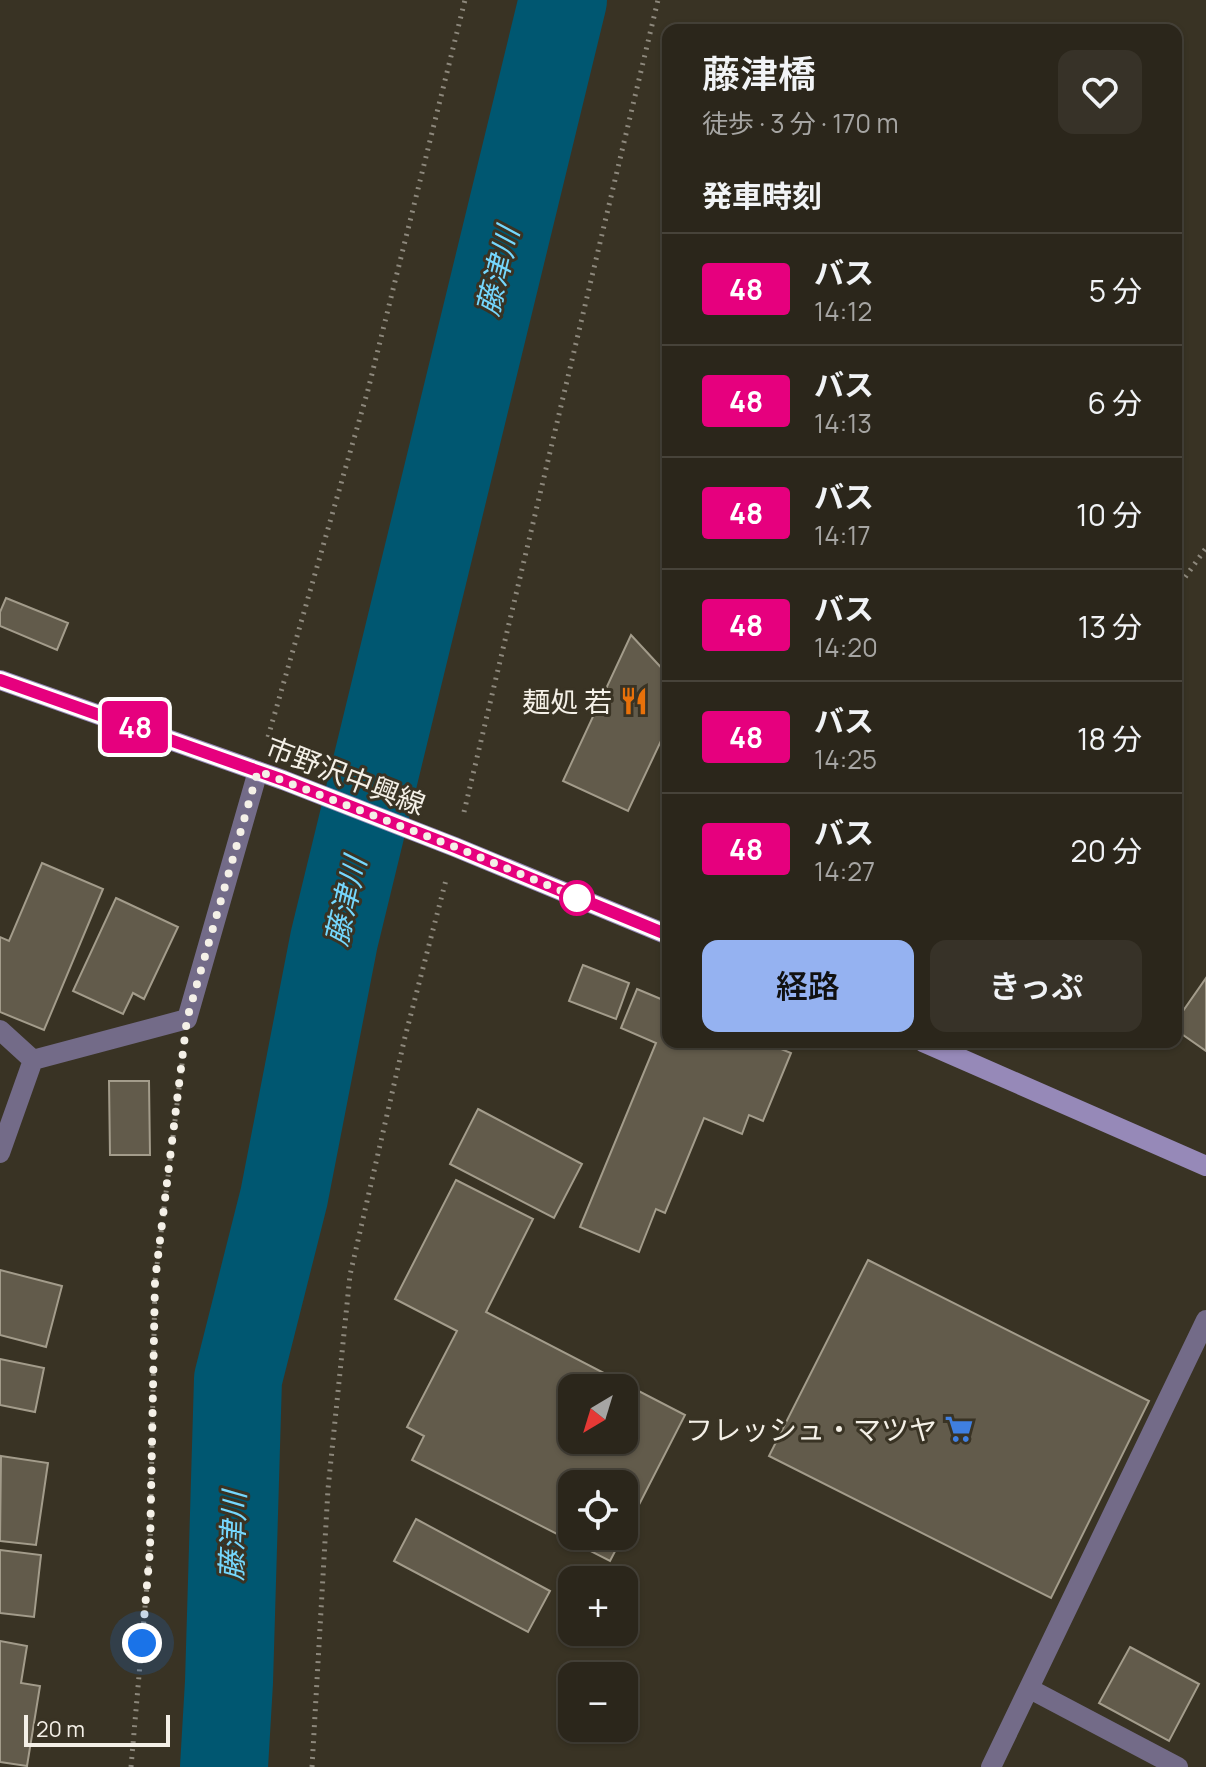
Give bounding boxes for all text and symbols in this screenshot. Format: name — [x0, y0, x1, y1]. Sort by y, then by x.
text: 藤津橋 — [702, 47, 816, 99]
button: heart — [1058, 50, 1142, 134]
text: 徒歩 · 3 分 · 170 m — [702, 105, 898, 141]
text: 発車時刻 — [702, 175, 822, 216]
water label: 藤津川 — [466, 219, 529, 320]
text: バス — [814, 252, 874, 293]
text: 48 — [729, 270, 763, 308]
text: 5 分 — [1089, 270, 1142, 311]
text: 14:12 — [814, 293, 872, 329]
text: バス — [814, 364, 874, 405]
text: 48 — [729, 382, 763, 420]
text: 6 分 — [1087, 382, 1142, 423]
text: 14:13 — [814, 405, 872, 441]
text: バス — [814, 476, 874, 517]
text: 48 — [729, 494, 763, 532]
text: 10 分 — [1076, 494, 1142, 535]
text: 14:17 — [814, 517, 870, 553]
text: バス — [814, 588, 874, 629]
text: 48 — [729, 606, 763, 644]
text: 13 分 — [1078, 606, 1142, 647]
text: 14:20 — [814, 629, 878, 665]
place label: 麺処 若 — [522, 682, 612, 720]
restaurant icon: 麺処 若 — [619, 686, 649, 716]
text: バス — [814, 700, 874, 741]
line badge: 48 — [99, 701, 171, 753]
text: 48 — [118, 708, 152, 746]
text: 48 — [729, 718, 763, 756]
text: 18 分 — [1077, 718, 1142, 759]
street label: 市野沢中興線 — [261, 727, 431, 823]
text: 14:25 — [814, 741, 877, 777]
text: バス — [814, 812, 874, 853]
text: 48 — [729, 830, 763, 868]
text: 20 分 — [1071, 830, 1142, 871]
water label: 藤津川 — [315, 850, 376, 949]
text: 14:27 — [814, 853, 875, 889]
unlabelled marker — [560, 881, 594, 915]
button: 経路 — [702, 940, 914, 1032]
button: きっぷ — [930, 940, 1142, 1032]
north arrow — [558, 1374, 638, 1454]
map controls — [558, 1374, 638, 1742]
place label: フレッシュ・マツヤ — [685, 1410, 937, 1448]
supermarket icon: フレッシュ・マツヤ — [944, 1414, 974, 1444]
button: locate — [558, 1470, 638, 1550]
water label: 藤津川 — [210, 1487, 254, 1582]
button: + — [558, 1566, 638, 1646]
your location — [122, 1623, 162, 1663]
button: − — [558, 1662, 638, 1742]
scale bar — [24, 1711, 170, 1747]
text: 20 m — [36, 1714, 85, 1744]

